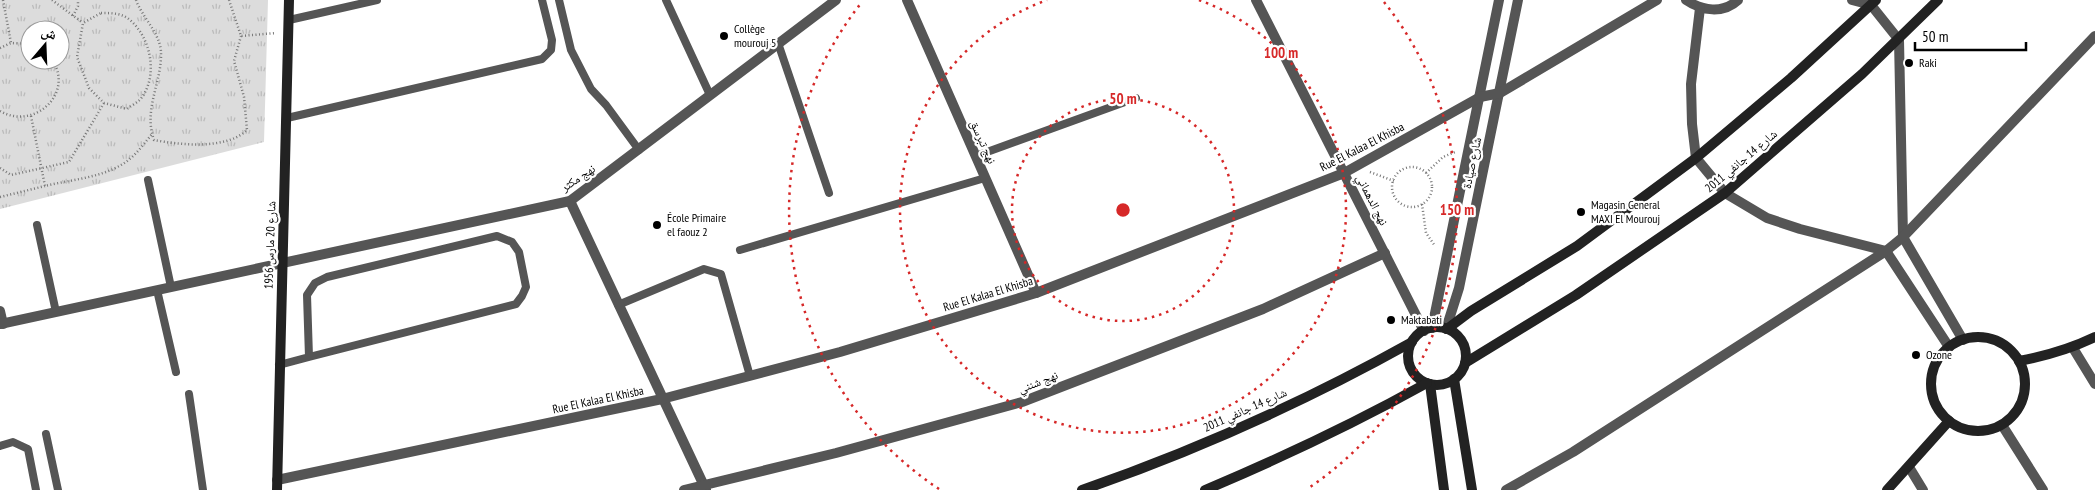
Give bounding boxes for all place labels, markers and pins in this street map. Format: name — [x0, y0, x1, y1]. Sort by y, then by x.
place label: Collège mourouj 5 — [734, 21, 776, 50]
marker: Collège mourouj 5 — [718, 30, 730, 42]
place label: Raki — [1919, 55, 1937, 70]
marker: Raki — [1903, 57, 1915, 69]
place label: Magasin General MAXI El Mourouj — [1591, 197, 1660, 226]
centre of rings — [1114, 201, 1132, 219]
marker: Magasin General MAXI El Mourouj — [1575, 206, 1587, 218]
place label: École Primaire el faouz 2 — [667, 210, 726, 239]
marker: École Primaire el faouz 2 — [651, 219, 663, 231]
place label: Maktabati — [1401, 312, 1442, 327]
marker: Maktabati — [1385, 314, 1397, 326]
place label: Ozone — [1926, 347, 1952, 362]
marker: Ozone — [1910, 349, 1922, 361]

